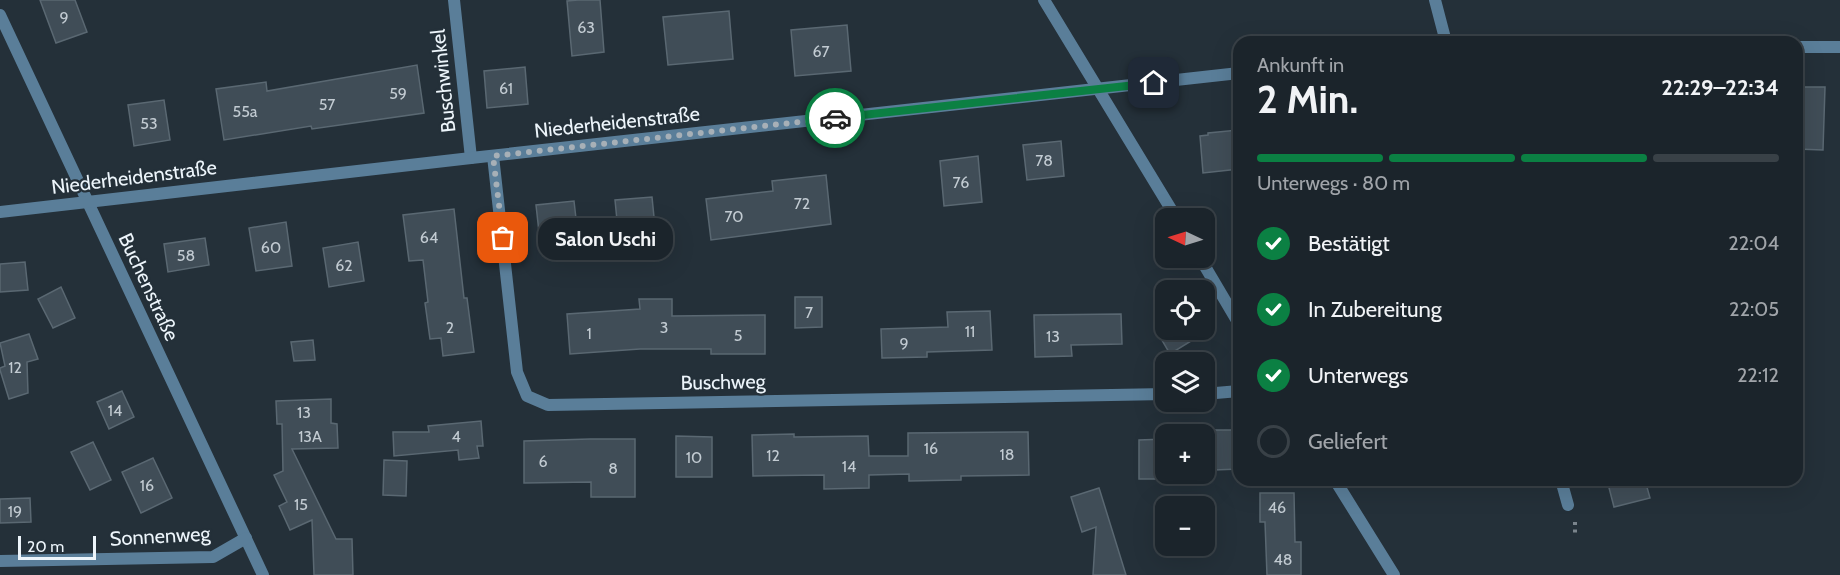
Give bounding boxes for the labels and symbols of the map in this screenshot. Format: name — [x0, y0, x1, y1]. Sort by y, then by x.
house number: 9 — [59, 8, 69, 27]
house number: 63 — [577, 18, 595, 37]
street label: Buschwinkel — [426, 28, 460, 134]
house number: 67 — [812, 42, 830, 61]
pin — [1128, 57, 1179, 108]
house number: 61 — [499, 79, 513, 98]
house number: 59 — [389, 84, 407, 103]
courier — [805, 88, 865, 148]
house number: 57 — [319, 95, 335, 114]
street label: Niederheidenstraße — [533, 101, 701, 143]
house number: 55a — [233, 102, 258, 121]
house number: 53 — [140, 114, 158, 133]
house number: 78 — [1035, 151, 1053, 170]
street label: Niederheidenstraße — [50, 155, 218, 199]
house number: 76 — [953, 173, 969, 192]
house number: 72 — [794, 194, 810, 213]
house number: 70 — [724, 207, 744, 226]
north arrow — [1155, 208, 1215, 268]
pin — [477, 212, 528, 263]
callout: Salon Uschi — [539, 217, 674, 259]
house number: 64 — [420, 228, 438, 247]
street label: Buchenstraße — [114, 229, 184, 345]
house number: 60 — [261, 238, 281, 257]
house number: 58 — [177, 246, 195, 265]
house number: 62 — [335, 256, 353, 275]
house number: 7 — [805, 303, 813, 322]
house number: 2 — [446, 318, 454, 337]
house number: 3 — [660, 318, 668, 337]
house number: 11 — [965, 322, 975, 341]
house number: 1 — [586, 324, 592, 343]
house number: 5 — [734, 326, 742, 345]
house number: 13 — [1046, 327, 1060, 346]
house number: 9 — [899, 334, 909, 353]
house number: 12 — [8, 358, 22, 377]
street label: Buschweg — [680, 369, 767, 395]
house number: 14 — [108, 401, 122, 420]
house number: 13 — [297, 403, 311, 422]
house number: 13A — [298, 427, 322, 446]
house number: 4 — [451, 427, 461, 446]
house number: 16 — [924, 439, 938, 458]
house number: 18 — [1000, 445, 1014, 464]
house number: 12 — [766, 446, 780, 465]
house number: 10 — [686, 448, 702, 467]
house number: 6 — [538, 452, 548, 471]
house number: 14 — [842, 457, 856, 476]
house number: 8 — [608, 459, 618, 478]
house number: 16 — [140, 476, 154, 495]
house number: 15 — [294, 495, 308, 514]
house number: 46 — [1268, 498, 1286, 517]
house number: 19 — [8, 502, 22, 521]
street label: Sonnenweg — [109, 521, 212, 551]
scale bar — [18, 533, 96, 560]
house number: 48 — [1274, 550, 1292, 569]

